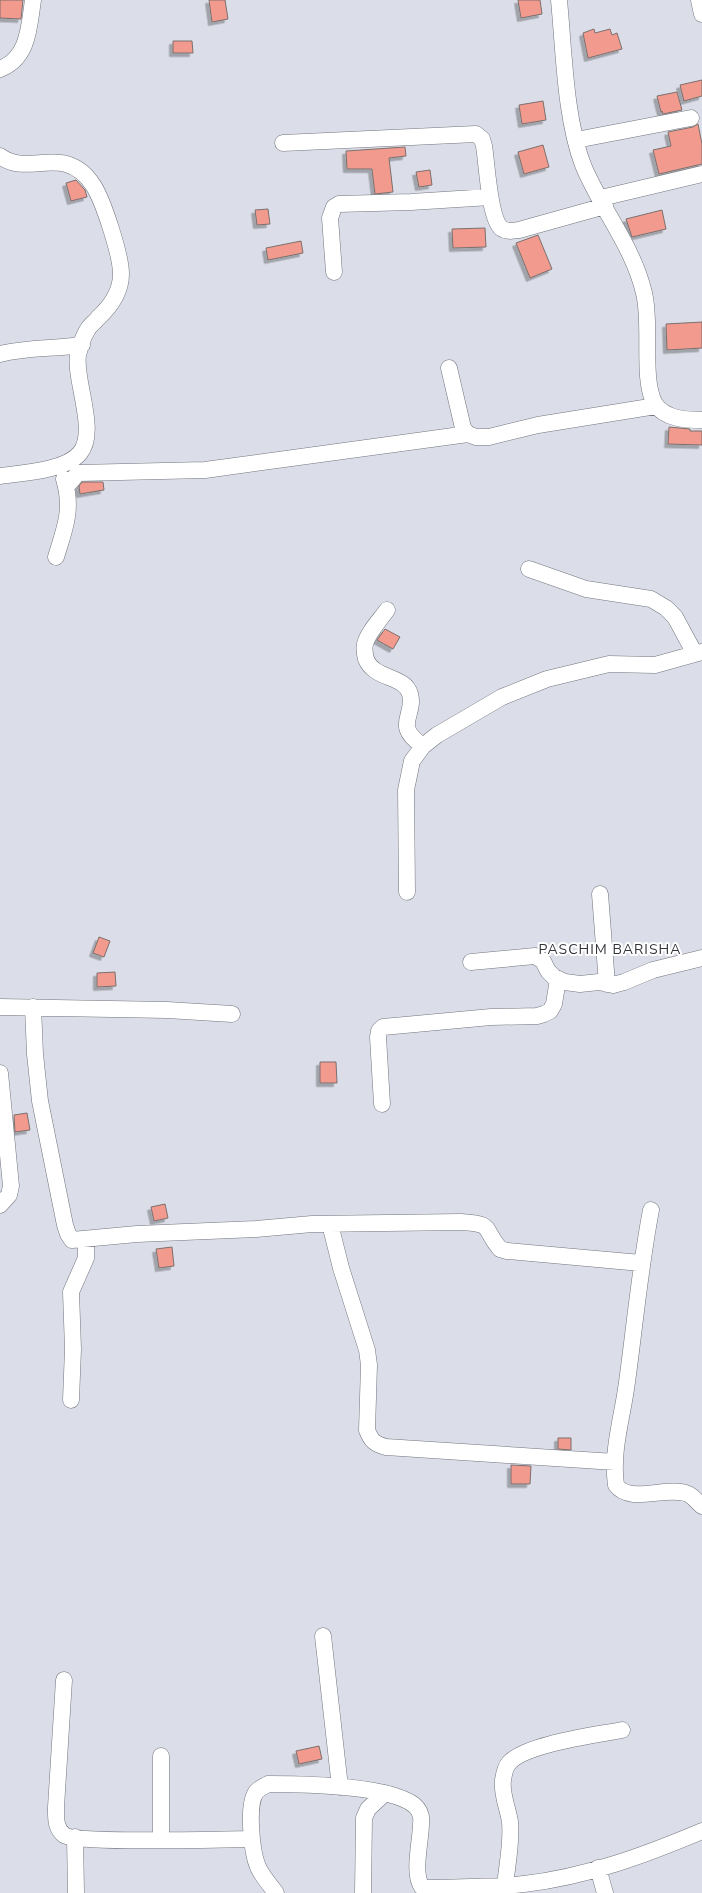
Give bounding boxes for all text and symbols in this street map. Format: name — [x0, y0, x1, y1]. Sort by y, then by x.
district label: PASCHIM BARISHA — [539, 940, 681, 959]

